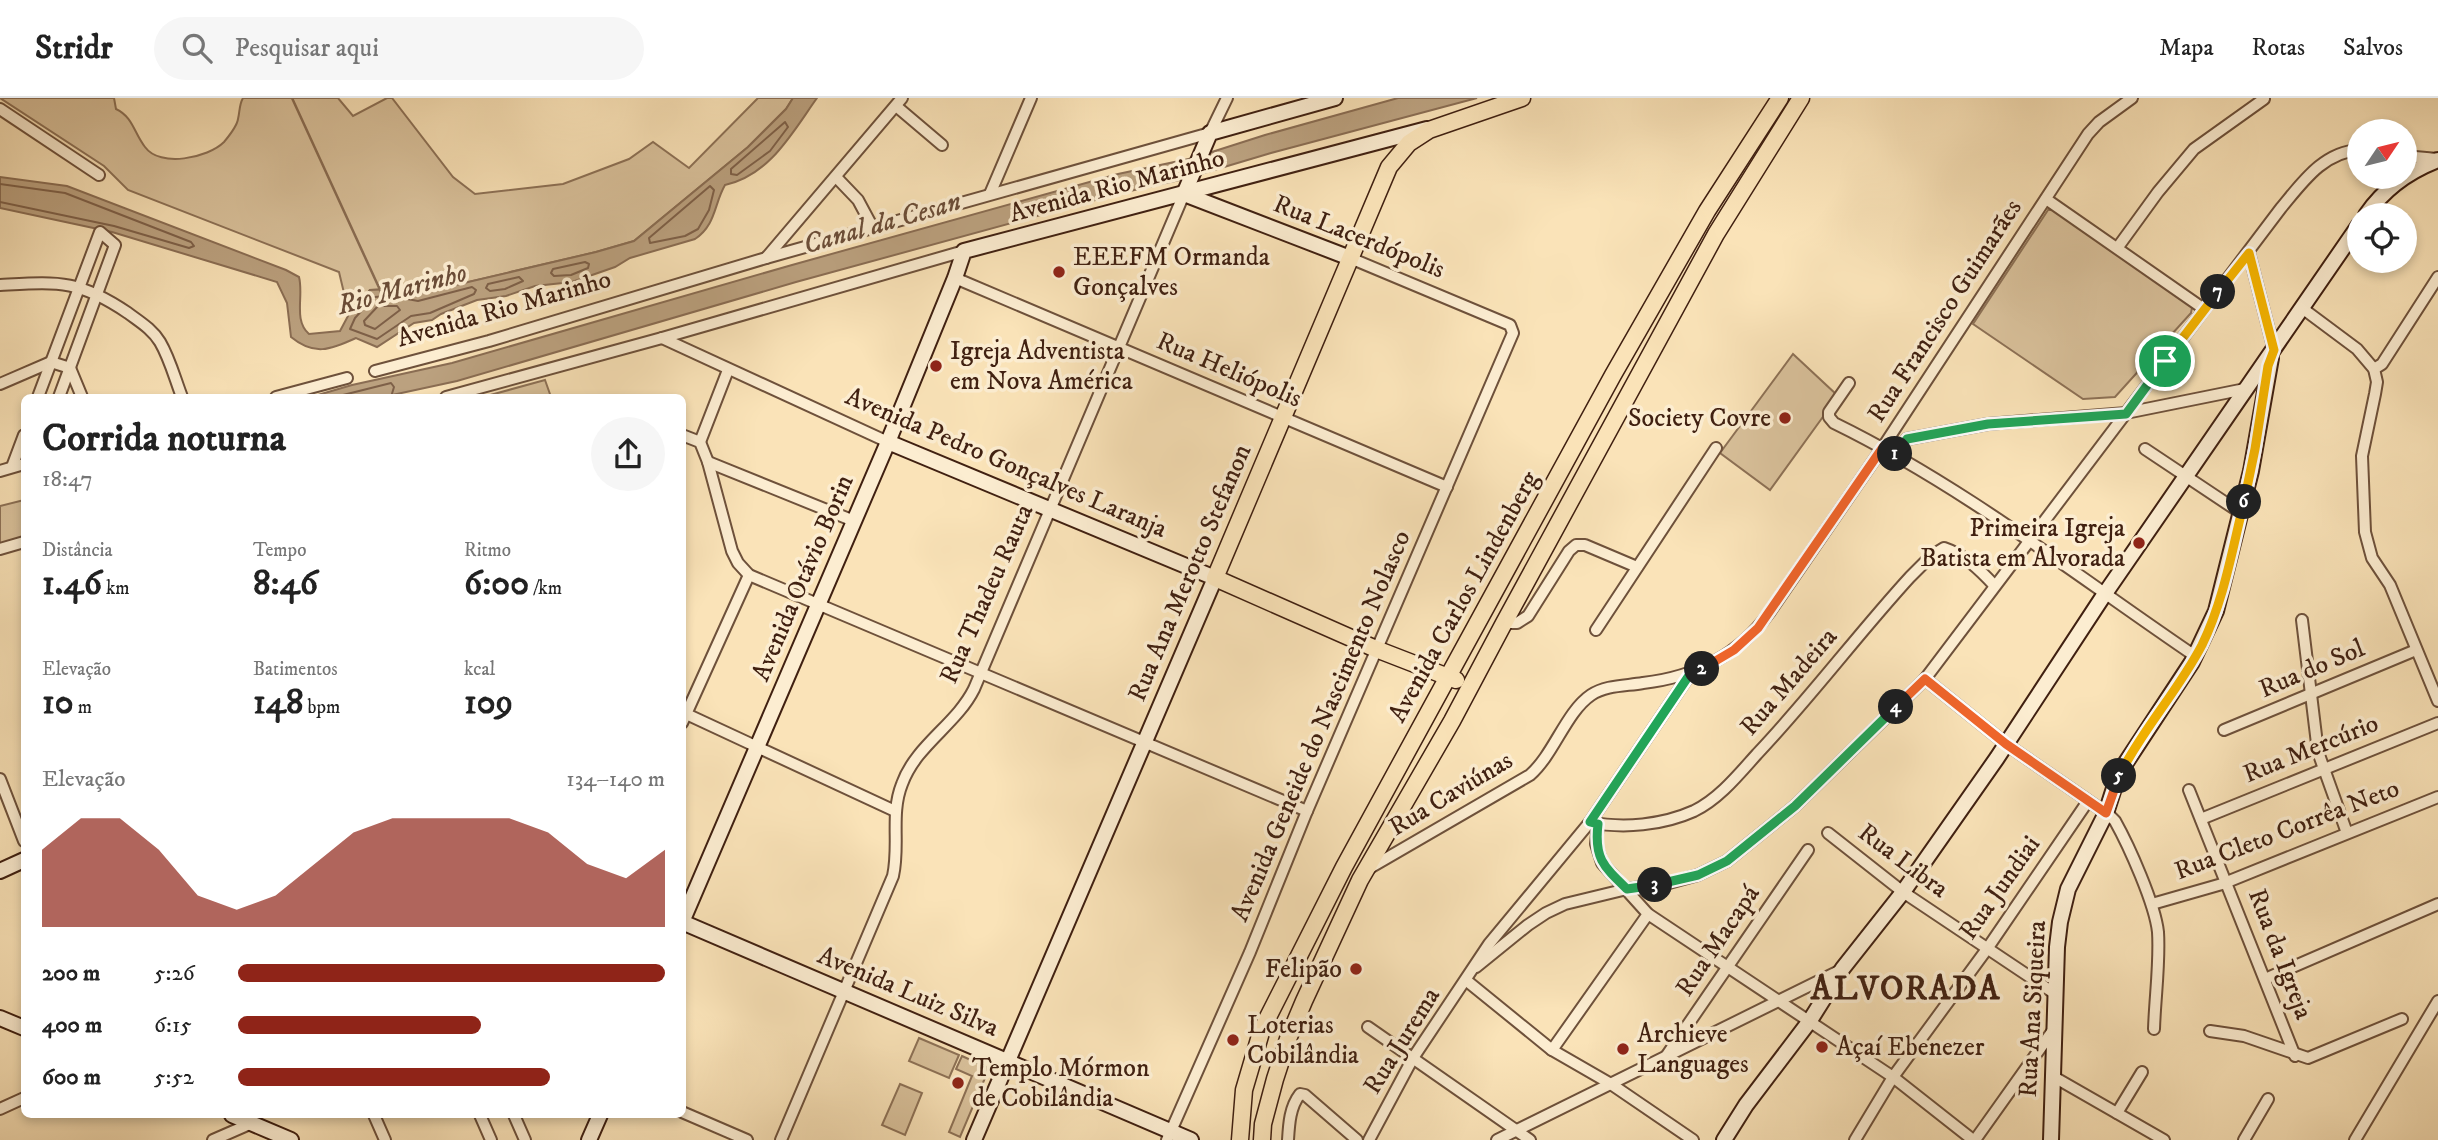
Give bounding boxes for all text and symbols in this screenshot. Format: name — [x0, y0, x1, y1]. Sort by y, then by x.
search box — [154, 17, 644, 80]
text: Stridr — [35, 28, 112, 69]
icon: search — [178, 29, 216, 67]
text: Pesquisar aqui — [234, 32, 379, 65]
text: Mapa — [2159, 33, 2214, 63]
text: Rotas — [2252, 33, 2305, 63]
text: Salvos — [2343, 33, 2403, 63]
north arrow — [2347, 119, 2417, 189]
map controls — [2347, 119, 2417, 273]
street label: Avenida Rio Marinho — [1006, 141, 1228, 231]
water label: Canal da Cesan — [799, 184, 965, 262]
street label: Rua Lacerdópolis — [1268, 188, 1450, 286]
street label: Rua Francisco Guimarães — [1860, 193, 2030, 429]
button: locate — [2347, 203, 2417, 273]
place label: EEEFM Ormanda Gonçalves — [1073, 241, 1270, 304]
water label: Rio Marinho — [332, 255, 471, 323]
street label: Avenida Rio Marinho — [393, 263, 615, 355]
marker: EEEFM Ormanda Gonçalves — [1051, 264, 1067, 280]
pin: 7 — [2200, 274, 2236, 310]
text: 7 — [2212, 280, 2223, 303]
street label: Rua Heliópolis — [1151, 325, 1307, 415]
pin — [2135, 331, 2195, 391]
place label: Igreja Adventista em Nova América — [950, 335, 1133, 398]
icon: arrive — [2146, 342, 2184, 380]
marker: Igreja Adventista em Nova América — [928, 358, 944, 374]
street label: Avenida Pedro Gonçalves Laranja — [840, 380, 1172, 546]
place label: Society Covre — [1628, 402, 1771, 435]
marker: Society Covre — [1777, 410, 1793, 426]
text: Corrida noturna — [42, 415, 286, 463]
button: share — [591, 417, 665, 491]
pin: 1 — [1878, 436, 1912, 472]
street label: Rua Ana Merotto Stefanon — [1121, 439, 1259, 707]
text: 1 — [1891, 442, 1898, 465]
text: 18:47 — [42, 465, 93, 494]
street label: Avenida Carlos Lindenberg — [1381, 465, 1547, 728]
street label: Avenida Otávio Borin — [745, 469, 862, 686]
pin: 6 — [2226, 484, 2262, 520]
text: 6 — [2239, 490, 2248, 513]
street label: Rua Thadeu Rauta — [933, 499, 1041, 689]
place label: Primeira Igreja Batista em Alvorada — [1920, 512, 2125, 575]
street label: Avenida Geneide do Nascimento Nolasco — [1223, 525, 1419, 927]
marker: Primeira Igreja Batista em Alvorada — [2131, 535, 2147, 551]
text: Distância — [42, 539, 113, 562]
text: Tempo — [253, 539, 306, 562]
text: Ritmo — [464, 539, 511, 562]
text: 1.46 — [42, 562, 102, 606]
text: 8:46 — [253, 562, 318, 606]
text: 6:00 — [464, 562, 529, 606]
text: km — [102, 577, 130, 600]
text: /km — [529, 577, 562, 600]
street label: Rua Madeira — [1733, 621, 1845, 743]
street label: Rua do Sol — [2254, 632, 2370, 706]
pin: 2 — [1684, 652, 1720, 686]
text: 2 — [1697, 657, 1706, 680]
text: Elevação — [42, 658, 111, 681]
text: Batimentos — [253, 658, 338, 681]
text: kcal — [464, 658, 495, 681]
text: 10 — [42, 681, 74, 725]
text: 148 — [253, 681, 304, 725]
text: 109 — [464, 681, 513, 725]
pin: 4 — [1878, 690, 1913, 724]
text: 4 — [1890, 695, 1901, 718]
text: m — [74, 696, 92, 719]
text: bpm — [304, 696, 340, 719]
street label: Rua Mercúrio — [2239, 707, 2383, 791]
street label: Rua Caviúnas — [1383, 744, 1519, 844]
pin: 5 — [2102, 758, 2136, 794]
text: 5 — [2114, 764, 2123, 787]
text: Elevação — [42, 765, 125, 794]
text: 134–140 m — [566, 765, 665, 794]
street label: Rua Cleto Corrêa Neto — [2170, 772, 2404, 888]
street label: Rua Libra — [1851, 816, 1955, 906]
street label: Rua Jundiai — [1952, 829, 2048, 947]
pin: 3 — [1638, 868, 1672, 902]
text: 3 — [1651, 873, 1658, 896]
street label: Rua Macapá — [1669, 879, 1767, 1003]
street label: Rua da Igreja — [2240, 884, 2320, 1024]
street label: Rua Ana Siqueira — [2012, 920, 2054, 1098]
street label: Avenida Luiz Silva — [813, 939, 1003, 1045]
place label: Felipão — [1265, 953, 1342, 986]
text: 200 m — [42, 959, 100, 988]
text: 5:26 — [154, 959, 195, 988]
marker: Felipão — [1348, 961, 1364, 977]
district label: ALVORADA — [1810, 969, 2001, 1010]
street label: Rua Jurema — [1356, 981, 1448, 1101]
place label: Loterias Cobilândia — [1247, 1009, 1359, 1072]
text: 400 m — [42, 1011, 102, 1040]
text: 6:15 — [154, 1011, 192, 1040]
place label: Archieve Languages — [1637, 1018, 1749, 1081]
place label: Açaí Ebenezer — [1836, 1031, 1985, 1064]
marker: Loterias Cobilândia — [1225, 1032, 1241, 1048]
marker: Açaí Ebenezer — [1814, 1039, 1830, 1055]
marker: Archieve Languages — [1615, 1041, 1631, 1057]
place label: Templo Mórmon de Cobilândia — [972, 1052, 1150, 1115]
text: 600 m — [42, 1063, 101, 1092]
text: 5:52 — [154, 1063, 194, 1092]
marker: Templo Mórmon de Cobilândia — [950, 1075, 966, 1091]

